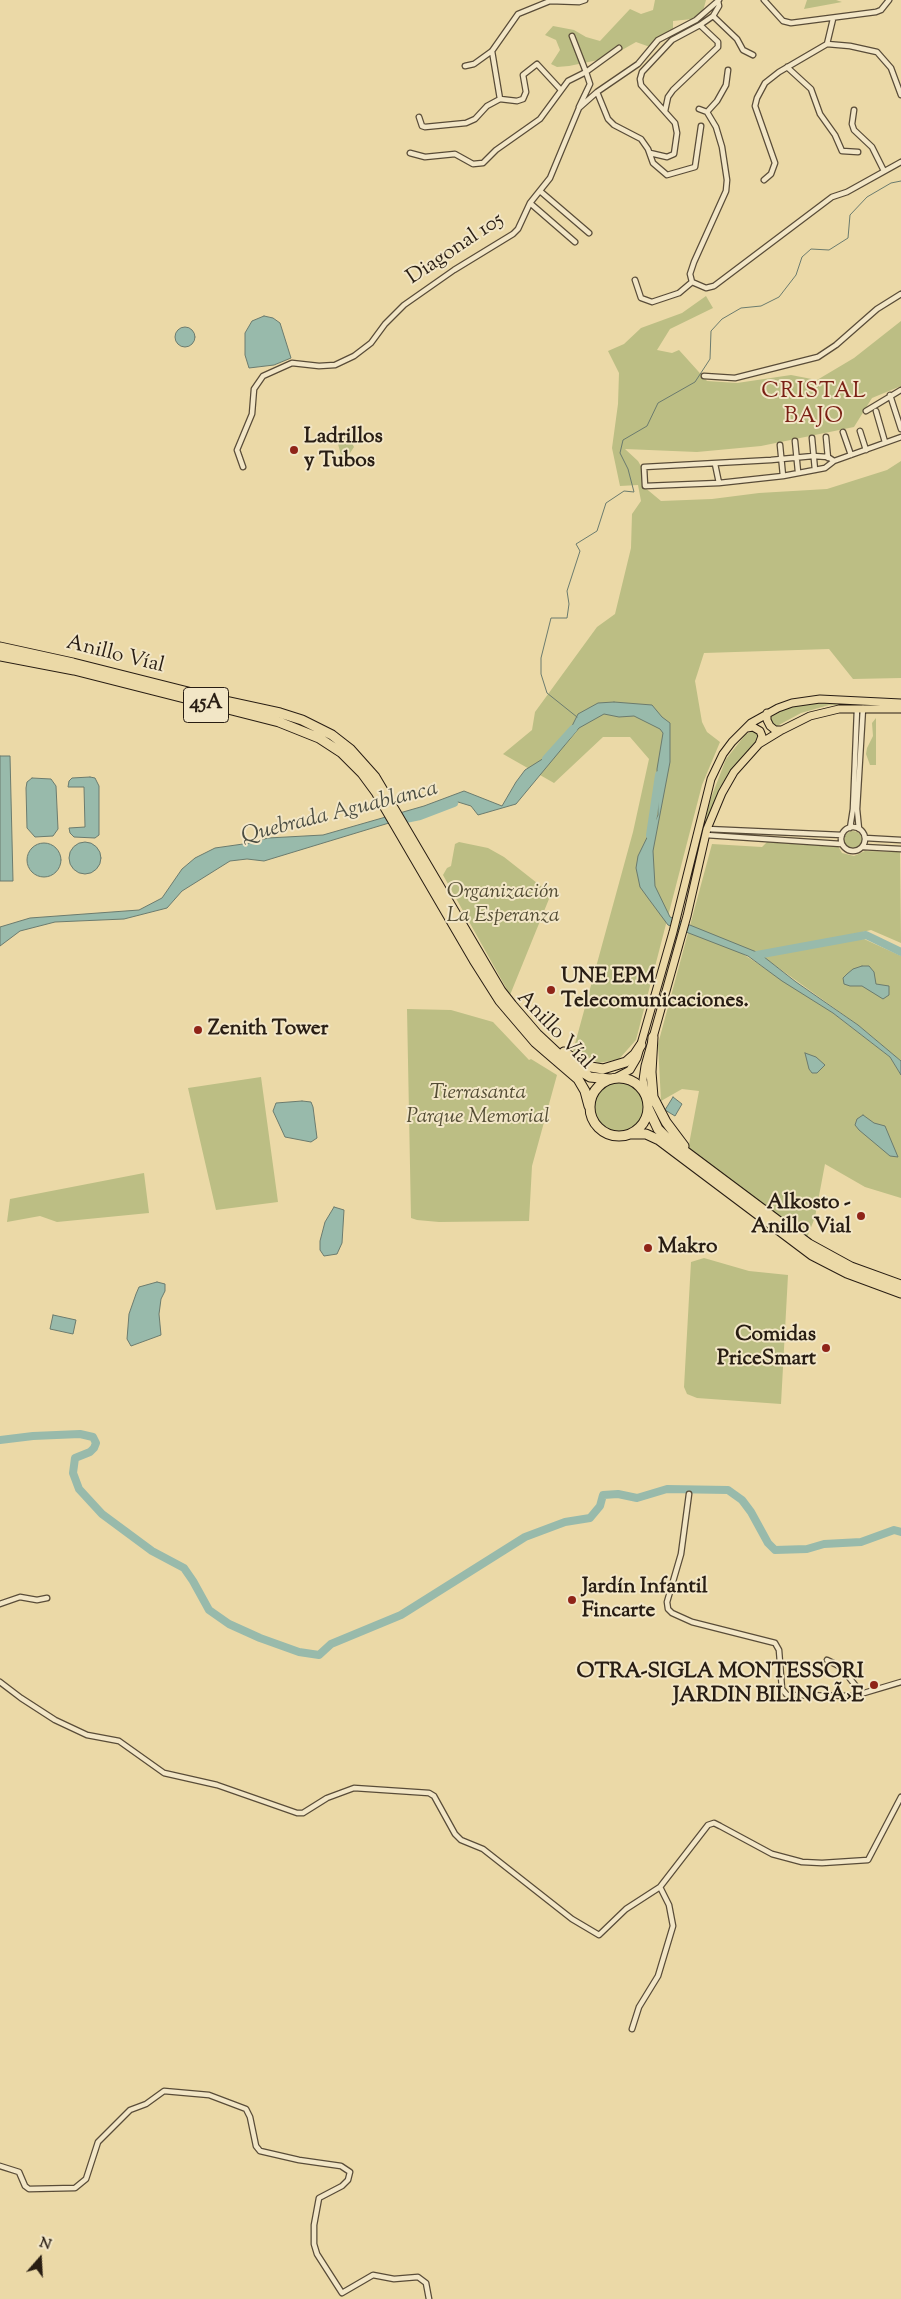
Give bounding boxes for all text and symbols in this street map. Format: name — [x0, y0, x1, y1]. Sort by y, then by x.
street label: Diagonal 105 — [403, 208, 509, 292]
district label: CRISTAL BAJO — [760, 380, 868, 432]
place label: Ladrillos y Tubos — [304, 425, 383, 475]
marker: Ladrillos y Tubos — [288, 444, 300, 456]
street label: Anillo Víal — [63, 632, 167, 680]
road number: 45A — [184, 688, 228, 722]
water label: Quebrada Aguablanca — [239, 777, 441, 851]
park label: Organización La Esperanza — [446, 880, 560, 930]
place label: UNE EPM Telecomunicaciones. — [561, 965, 749, 1015]
marker: UNE EPM Telecomunicaciones. — [545, 984, 557, 996]
street label: Anillo Víal — [510, 986, 598, 1076]
place label: Zenith Tower — [208, 1017, 328, 1043]
marker: Zenith Tower — [192, 1024, 204, 1036]
park label: Tierrasanta Parque Memorial — [406, 1081, 550, 1131]
place label: Alkosto - Anillo Vial — [751, 1191, 851, 1241]
marker: Alkosto - Anillo Vial — [855, 1210, 867, 1222]
place label: Makro — [658, 1235, 717, 1261]
marker: Makro — [642, 1242, 654, 1254]
place label: Comidas PriceSmart — [717, 1323, 816, 1373]
marker: Comidas PriceSmart — [820, 1342, 832, 1354]
place label: Jardín Infantil Fincarte — [582, 1575, 707, 1625]
marker: Jardín Infantil Fincarte — [566, 1594, 578, 1606]
place label: OTRA-SIGLA MONTESSORI JARDIN BILINGÃ›E — [577, 1660, 864, 1710]
marker: OTRA-SIGLA MONTESSORI JARDIN BILINGÃ›E — [868, 1679, 880, 1691]
north arrow — [15, 2234, 65, 2284]
text: N — [36, 2234, 53, 2256]

